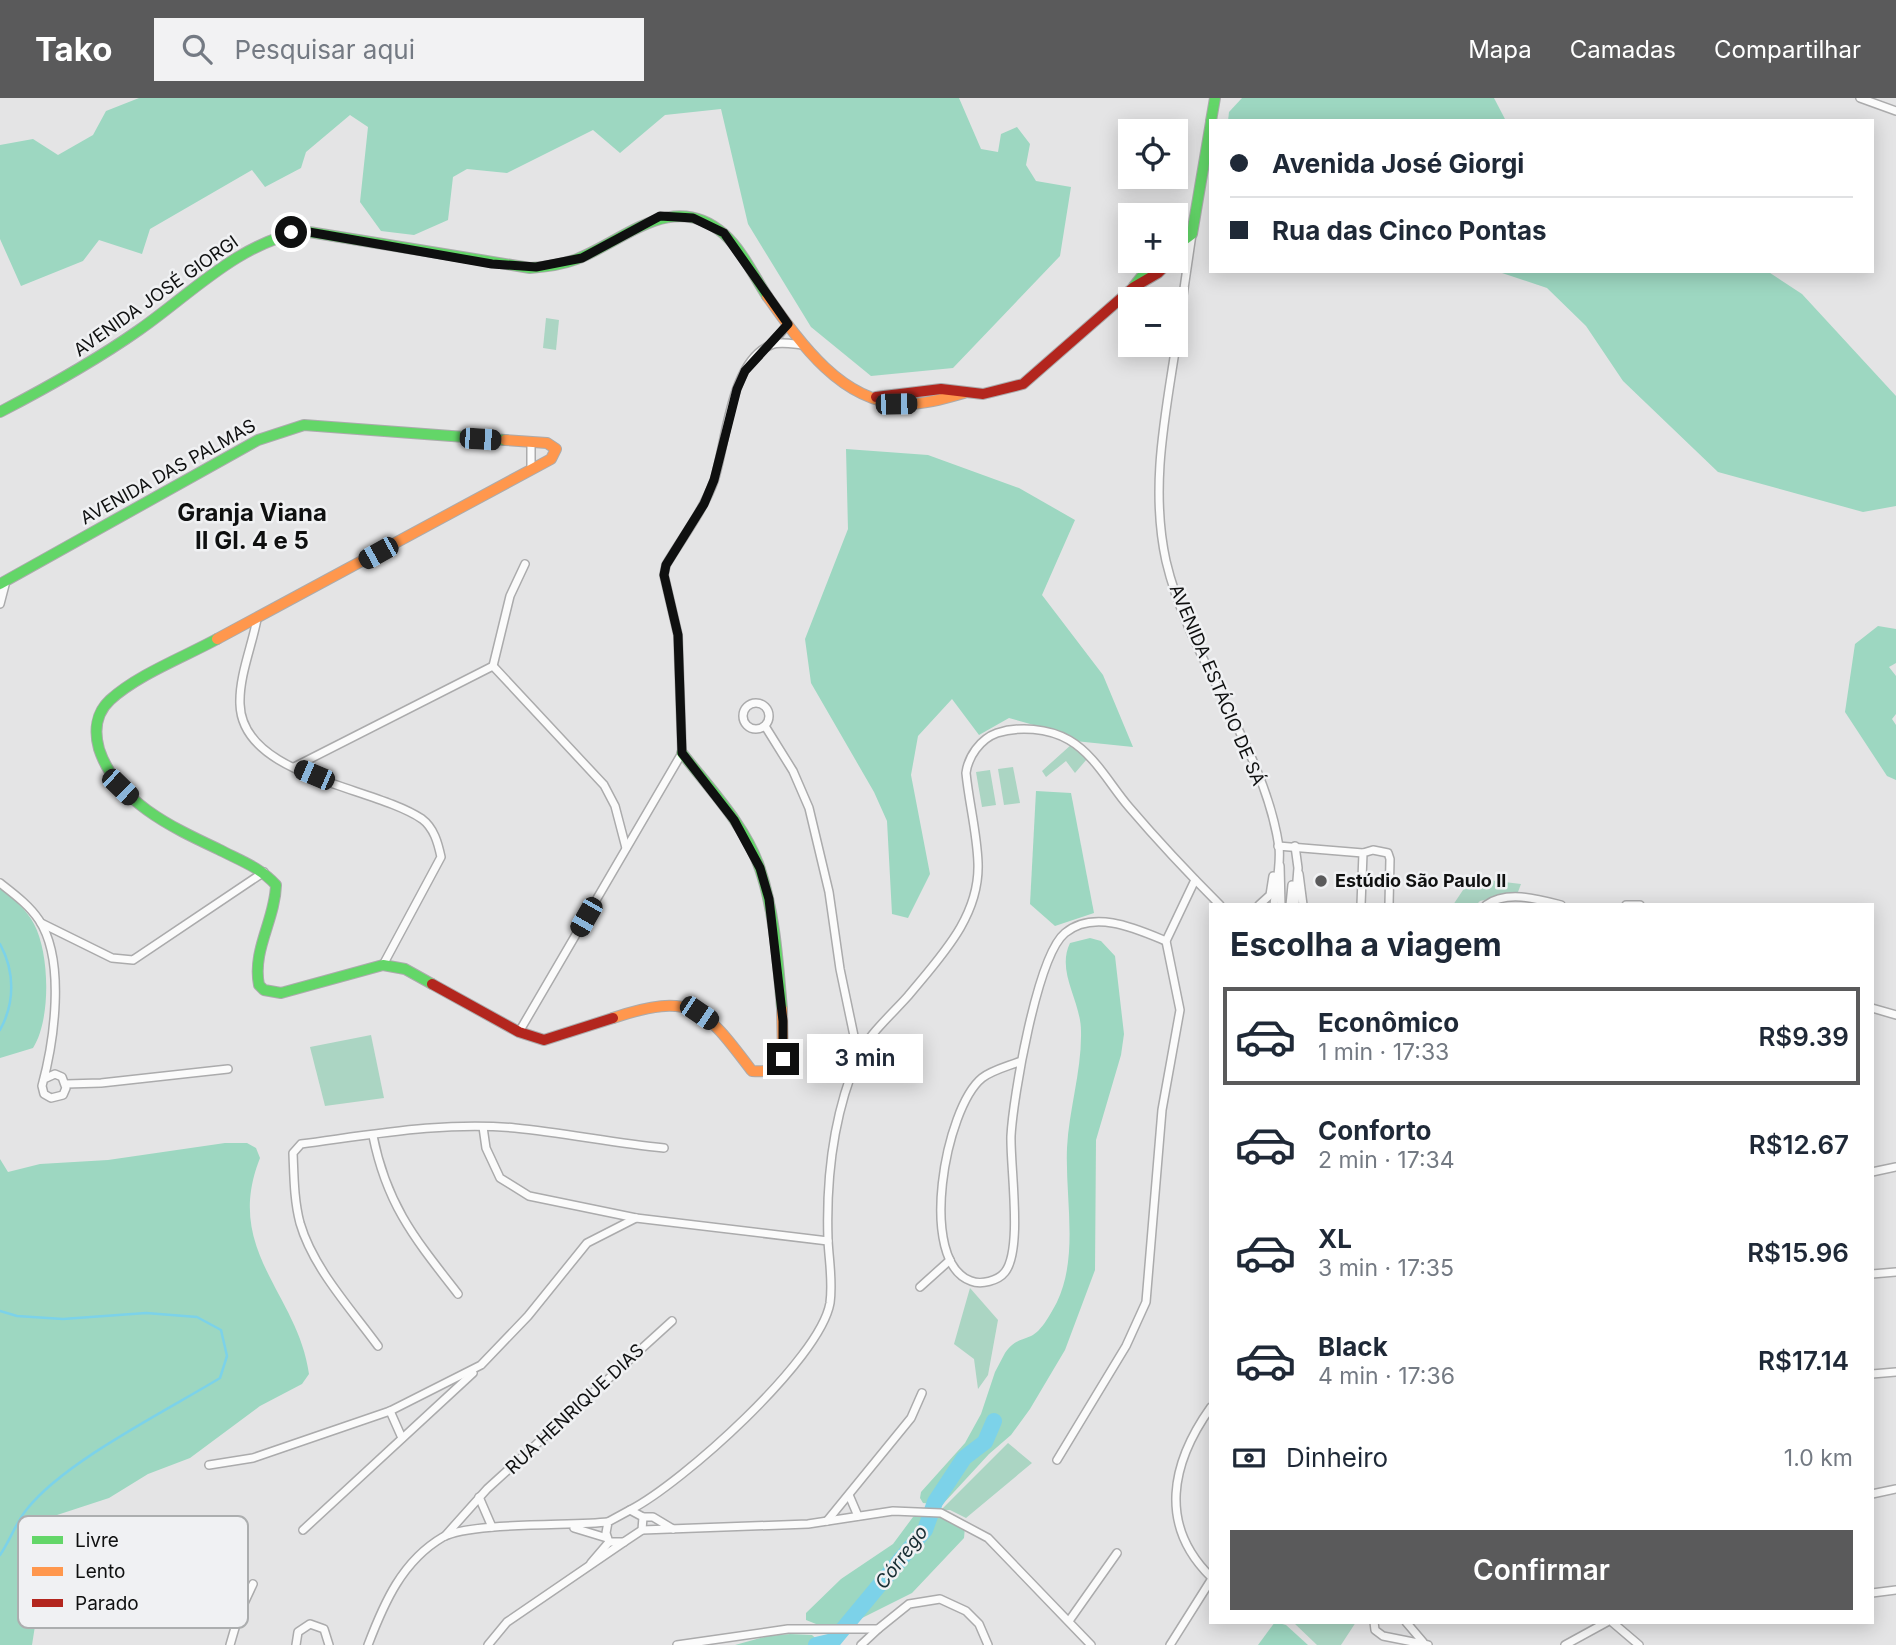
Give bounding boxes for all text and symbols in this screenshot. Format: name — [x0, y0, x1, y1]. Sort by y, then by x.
search box — [154, 18, 644, 81]
text: Tako — [35, 29, 112, 69]
icon: search — [178, 30, 216, 68]
text: Pesquisar aqui — [234, 34, 415, 65]
text: Mapa — [1468, 35, 1532, 64]
text: Camadas — [1570, 35, 1676, 64]
text: Compartilhar — [1714, 35, 1861, 64]
map controls — [1118, 119, 1188, 357]
button: locate — [1118, 119, 1188, 189]
text: Avenida José Giorgi — [1272, 148, 1524, 179]
button: + — [1118, 203, 1188, 273]
text: Rua das Cinco Pontas — [1272, 215, 1547, 246]
route start — [275, 216, 307, 248]
street label: AVENIDA JOSÉ GIORGI — [69, 230, 242, 360]
button: − — [1118, 287, 1188, 357]
car — [875, 393, 918, 415]
street label: AVENIDA DAS PALMAS — [76, 415, 259, 529]
car — [459, 427, 502, 451]
district label: Granja Viana II Gl. 4 e 5 — [177, 498, 327, 555]
car — [355, 534, 402, 572]
street label: AVENIDA ESTÁCIO DE SÁ — [1165, 581, 1270, 789]
car — [291, 757, 338, 793]
car — [98, 765, 143, 809]
place label: Estúdio São Paulo II — [1335, 870, 1506, 891]
marker: Estúdio São Paulo II — [1313, 873, 1329, 889]
car — [567, 894, 606, 940]
text: Escolha a viagem — [1230, 925, 1502, 964]
car — [676, 993, 723, 1033]
icon: car — [1234, 1005, 1297, 1068]
text: Econômico — [1318, 1007, 1459, 1038]
text: R$9.39 — [1758, 1021, 1849, 1052]
callout: 3 min — [808, 1034, 923, 1084]
text: 1 min · 17:33 — [1318, 1038, 1449, 1066]
route end — [767, 1043, 799, 1075]
text: 3 min — [834, 1044, 896, 1072]
icon: car — [1234, 1113, 1297, 1176]
text: Conforto — [1318, 1115, 1431, 1146]
text: R$12.67 — [1749, 1129, 1849, 1160]
text: 2 min · 17:34 — [1318, 1146, 1455, 1174]
icon: car — [1234, 1221, 1297, 1284]
text: XL — [1318, 1223, 1352, 1254]
text: R$15.96 — [1747, 1237, 1849, 1268]
text: 3 min · 17:35 — [1318, 1254, 1454, 1282]
icon: car — [1234, 1329, 1297, 1392]
text: Black — [1318, 1331, 1388, 1362]
street label: RUA HENRIQUE DIAS — [501, 1339, 648, 1478]
text: R$17.14 — [1758, 1345, 1849, 1376]
text: 4 min · 17:36 — [1318, 1362, 1455, 1390]
icon: cash — [1230, 1439, 1268, 1477]
text: Dinheiro — [1286, 1442, 1388, 1473]
text: 1.0 km — [1784, 1444, 1853, 1472]
legend — [18, 1516, 248, 1628]
water label: Córrego — [870, 1521, 933, 1594]
text: Livre — [75, 1529, 119, 1552]
button: Confirmar — [1230, 1530, 1853, 1610]
text: Lento — [75, 1560, 125, 1583]
text: Parado — [75, 1592, 139, 1615]

